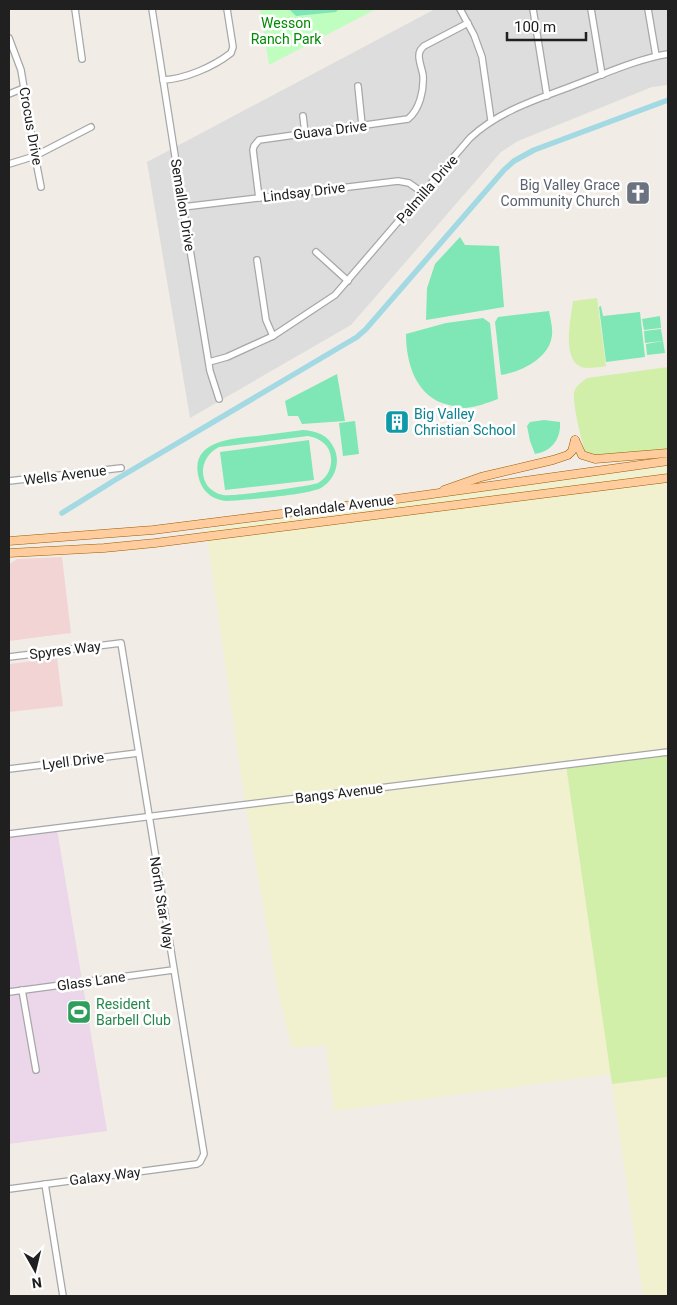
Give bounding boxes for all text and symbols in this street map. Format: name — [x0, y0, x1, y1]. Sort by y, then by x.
scale bar — [507, 10, 586, 42]
park label: Wesson Ranch Park — [251, 15, 322, 47]
text: 100 m — [514, 18, 556, 36]
street label: Crocus Drive — [16, 86, 46, 166]
street label: Guava Drive — [292, 118, 368, 142]
street label: Palmilla Drive — [393, 152, 461, 226]
street label: Semallon Drive — [168, 158, 198, 252]
place label: Big Valley Grace Community Church — [501, 177, 620, 209]
street label: Lindsay Drive — [262, 179, 346, 205]
church icon: Big Valley Grace Community Church — [625, 180, 651, 206]
place label: Big Valley Christian School — [414, 406, 516, 438]
building icon: Big Valley Christian School — [384, 409, 410, 435]
street label: Wells Avenue — [23, 462, 107, 488]
street label: Pelandale Avenue — [283, 491, 395, 521]
street label: Spyres Way — [28, 638, 102, 662]
street label: Lyell Drive — [41, 749, 105, 773]
street label: Bangs Avenue — [294, 780, 384, 806]
street label: North Star Way — [147, 855, 177, 951]
street label: Glass Lane — [56, 968, 126, 994]
place label: Resident Barbell Club — [96, 996, 171, 1028]
sports icon: Resident Barbell Club — [66, 999, 92, 1025]
street label: Galaxy Way — [69, 1164, 142, 1188]
north arrow — [10, 1245, 60, 1295]
text: N — [31, 1274, 43, 1291]

